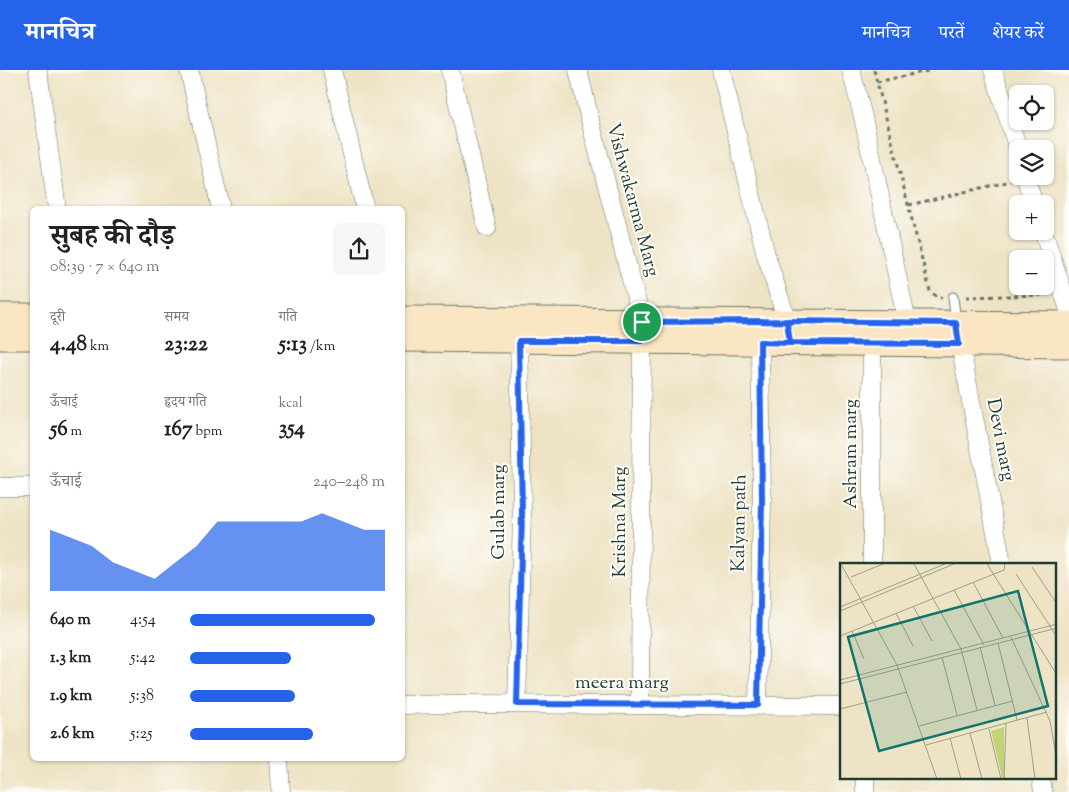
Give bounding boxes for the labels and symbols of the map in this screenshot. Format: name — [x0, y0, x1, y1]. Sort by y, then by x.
street label: Vishwakarma Marg — [599, 120, 665, 280]
pin — [621, 301, 663, 343]
street label: Devi marg — [979, 396, 1021, 484]
street label: Ashram marg — [838, 399, 865, 509]
street label: Gulab marg — [486, 464, 513, 560]
street label: Krishna Marg — [607, 467, 634, 577]
street label: Kalyan path — [726, 474, 754, 572]
inset map — [840, 563, 1056, 780]
street label: meera marg — [575, 670, 669, 697]

